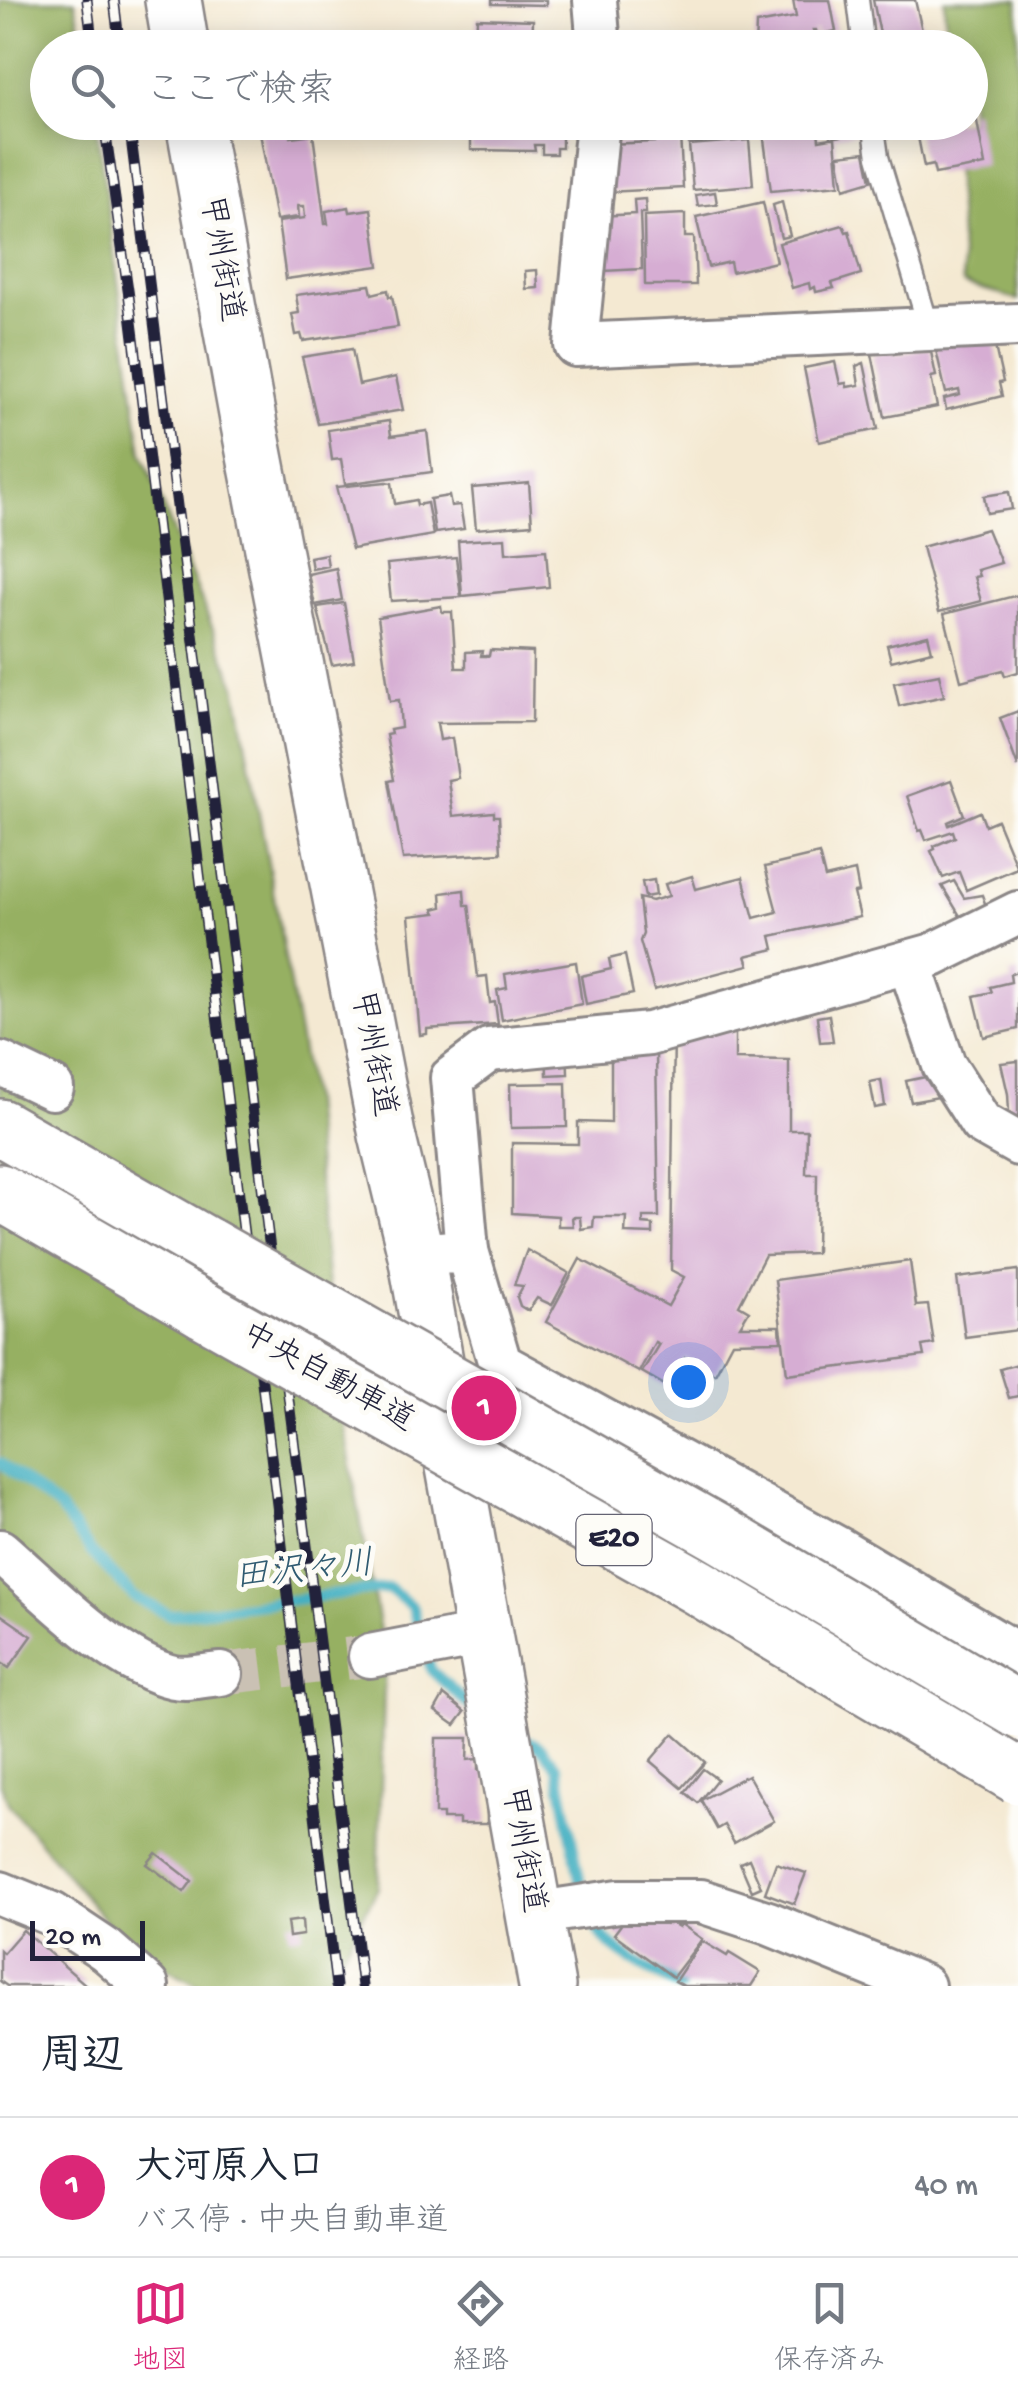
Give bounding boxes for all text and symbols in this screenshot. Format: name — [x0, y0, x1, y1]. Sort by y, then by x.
search box — [30, 30, 988, 140]
icon: search — [65, 58, 120, 113]
text: ここで検索 — [145, 71, 335, 115]
street label: 甲州街道 — [189, 192, 250, 325]
street label: 甲州街道 — [340, 987, 403, 1120]
street label: 中央自動車道 — [234, 1314, 421, 1442]
your location — [663, 1357, 714, 1408]
pin: 1 — [452, 1370, 516, 1446]
road number: E20 — [576, 1515, 652, 1565]
water label: 田沢々川 — [232, 1545, 376, 1601]
street label: 甲州街道 — [491, 1783, 552, 1916]
scale bar — [30, 1916, 145, 1960]
text: 20 m — [45, 1922, 101, 1955]
text: 周辺 — [40, 2035, 124, 2084]
text: 大河原入口 — [135, 2148, 325, 2192]
text: 1 — [66, 2168, 79, 2206]
text: 40 m — [914, 2168, 978, 2206]
text: バス停 · 中央自動車道 — [135, 2204, 448, 2242]
tab: 地図 — [132, 2276, 188, 2379]
tab: 経路 — [453, 2276, 509, 2379]
tab: 保存済み — [774, 2276, 886, 2379]

